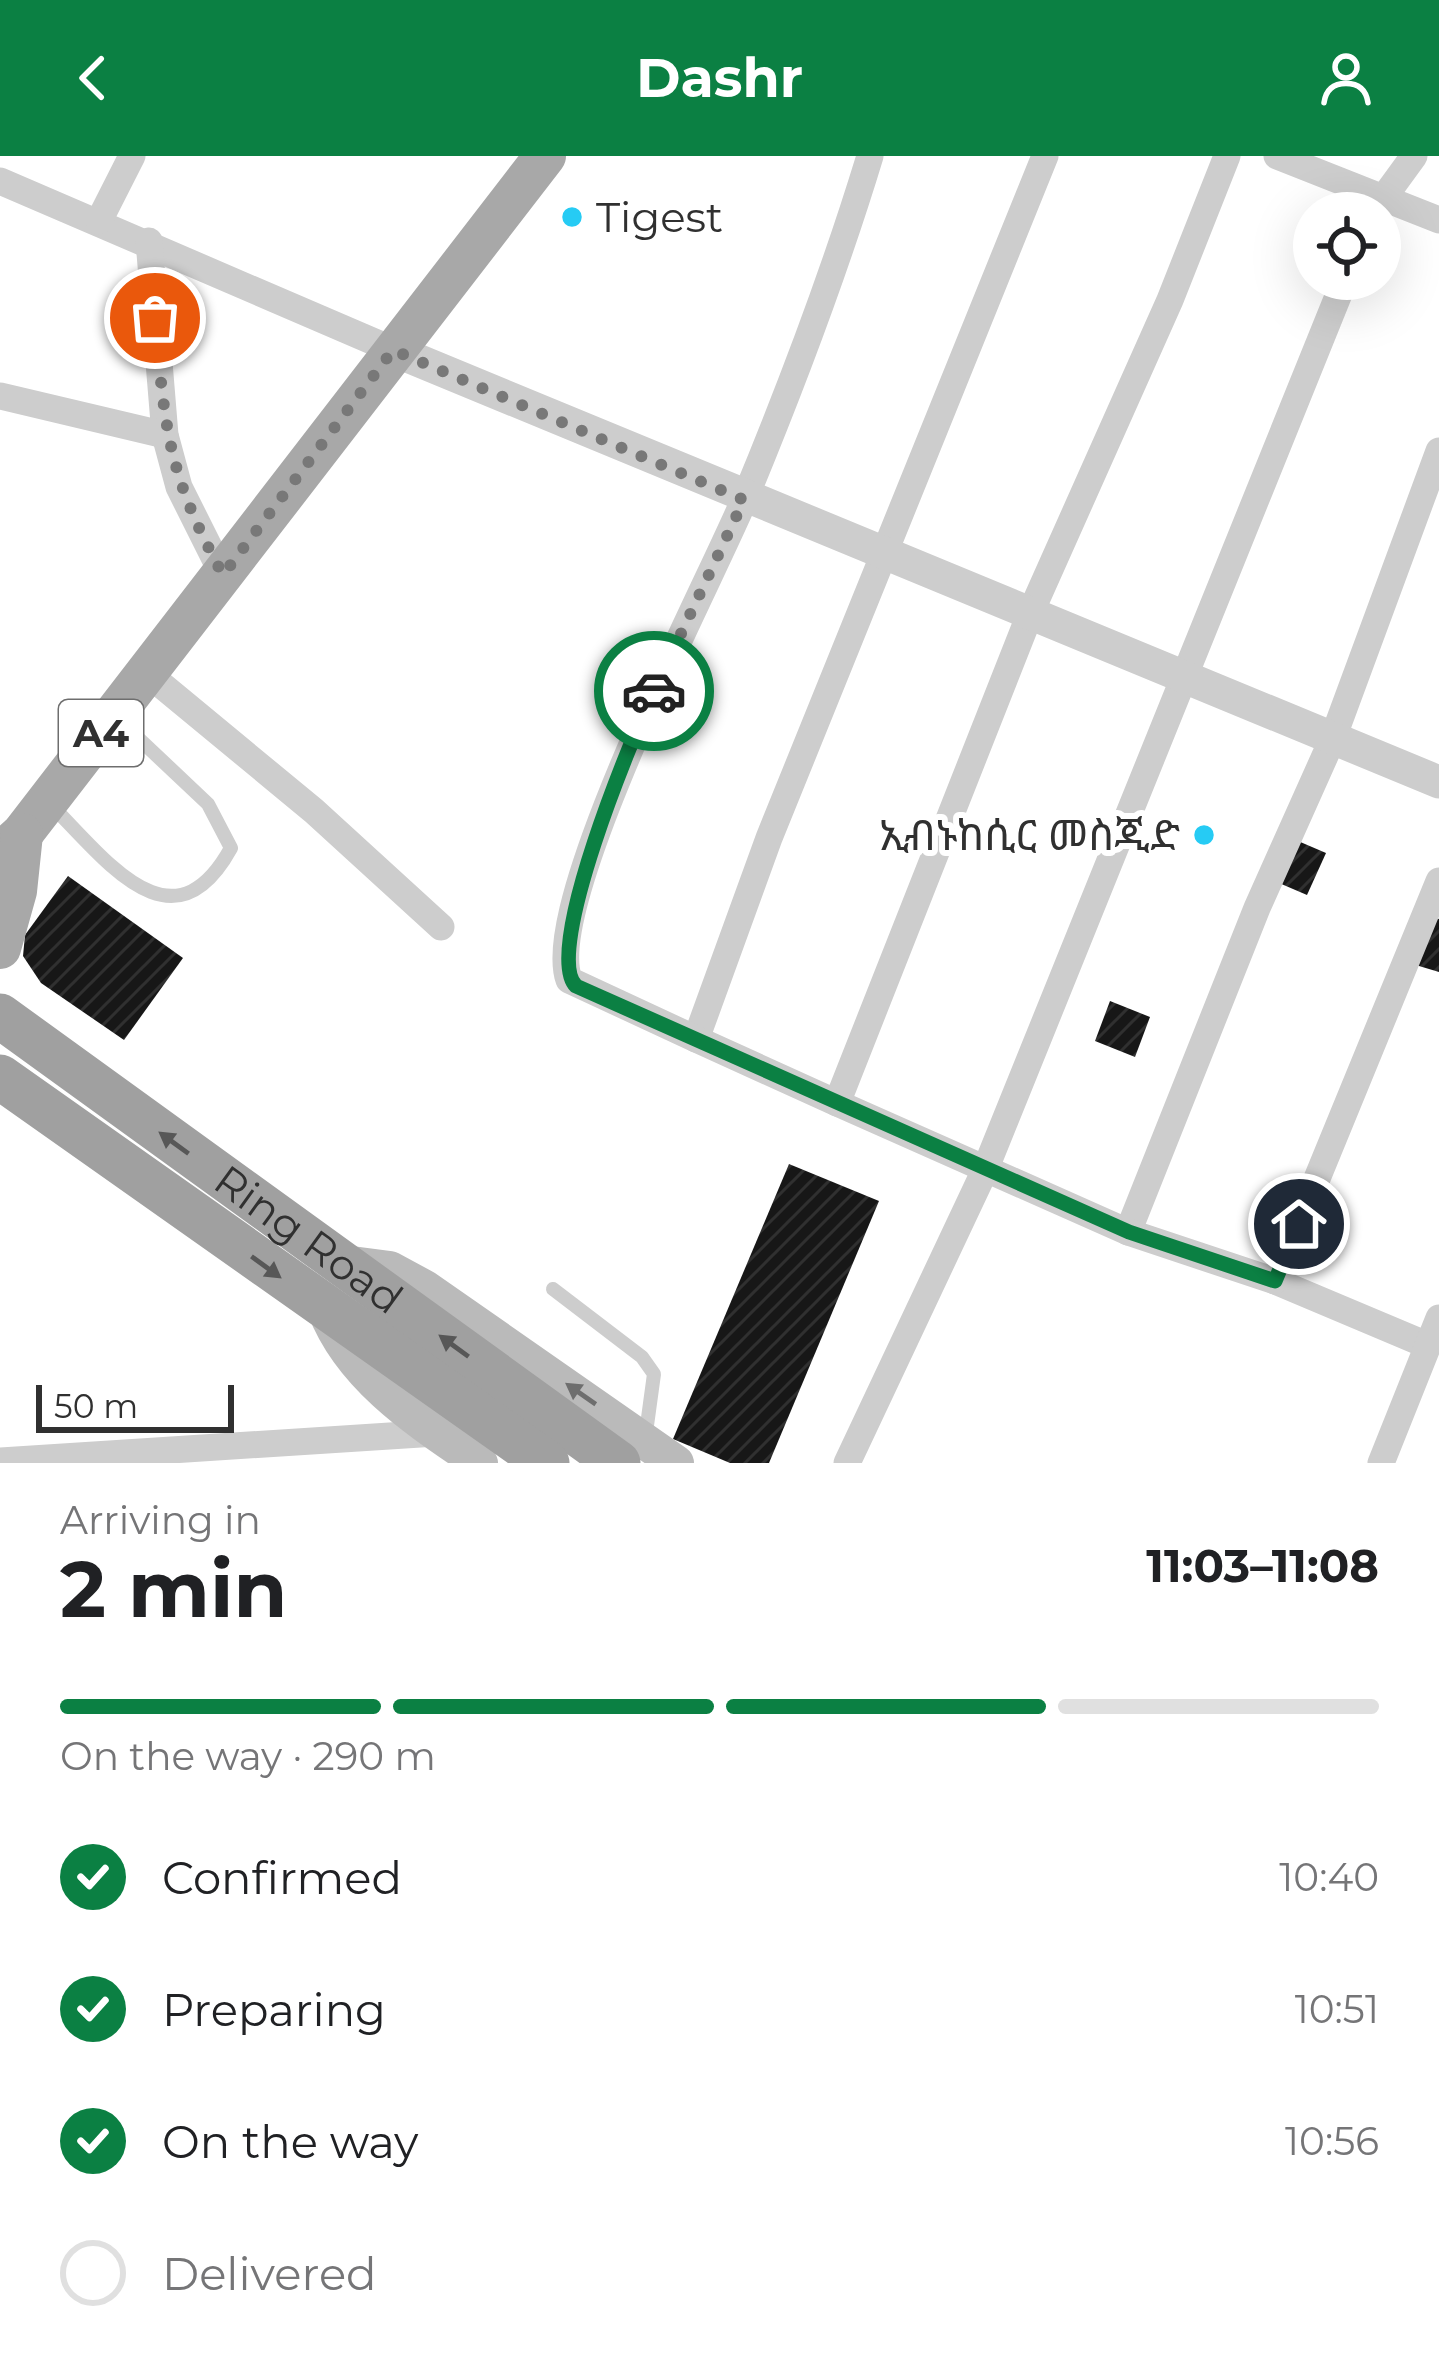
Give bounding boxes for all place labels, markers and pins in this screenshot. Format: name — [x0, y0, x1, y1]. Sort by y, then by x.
place label: Tigest — [596, 191, 723, 243]
marker: Tigest — [559, 204, 585, 230]
pin — [104, 267, 206, 369]
place label: ኢብኑከሲር መስጂድ — [879, 809, 1180, 861]
marker: ኢብኑከሲር መስጂድ — [1191, 822, 1217, 848]
pin — [1248, 1173, 1350, 1275]

